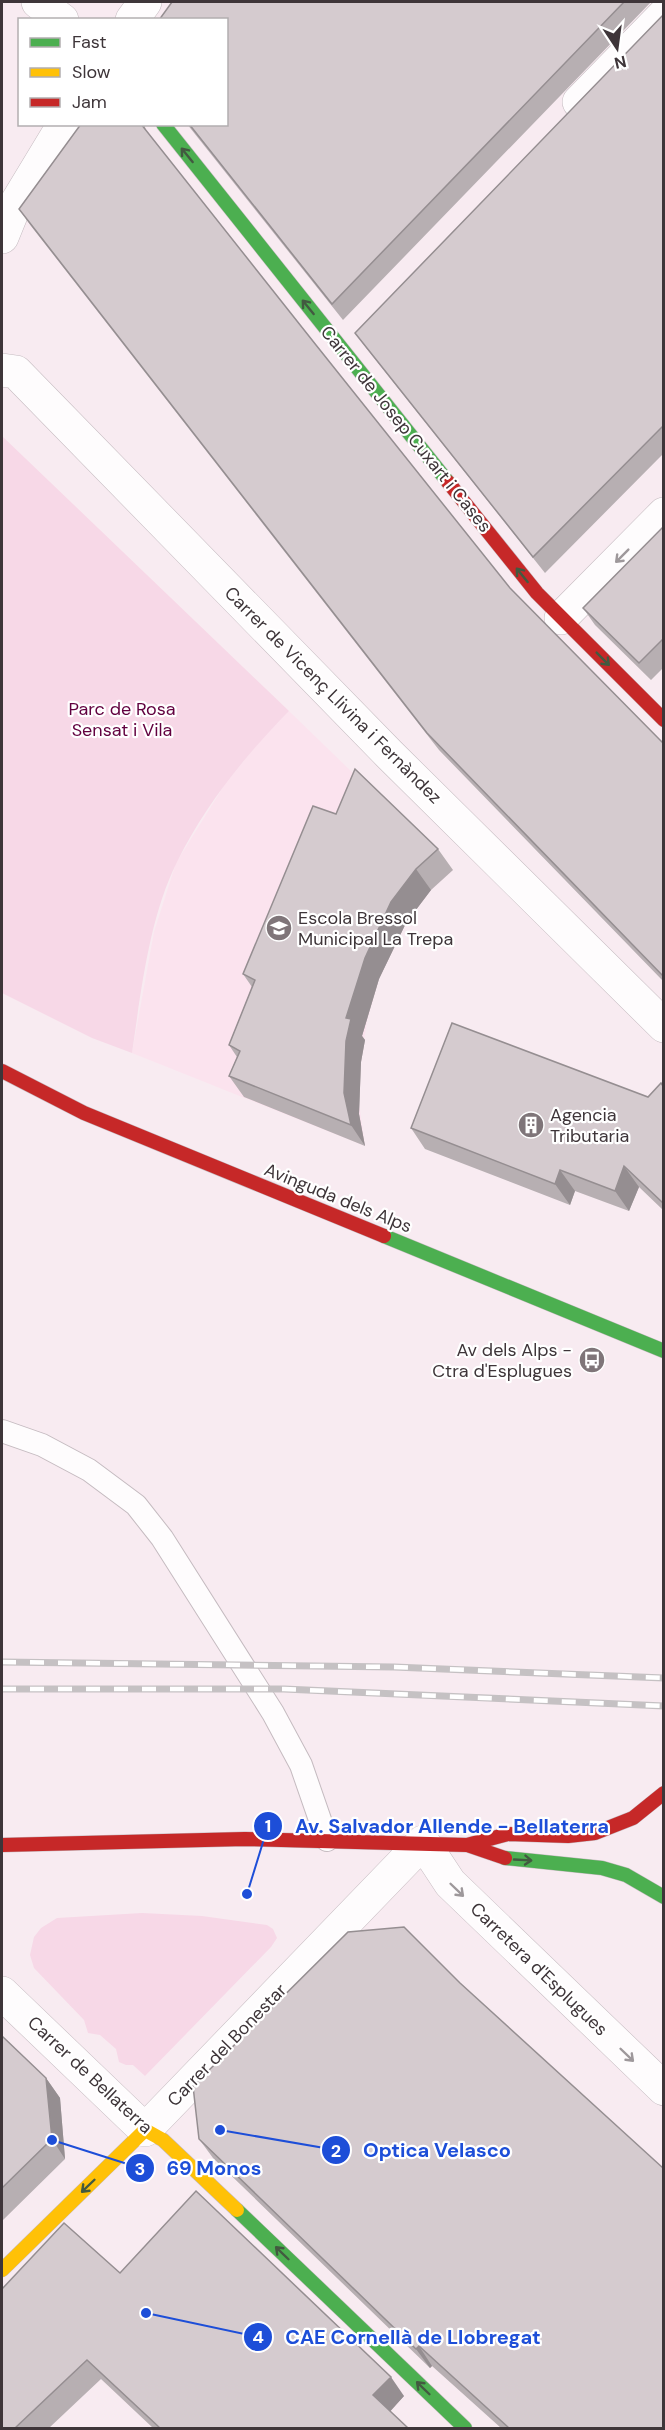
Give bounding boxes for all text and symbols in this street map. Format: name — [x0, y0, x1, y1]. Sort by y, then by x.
legend — [18, 18, 228, 126]
north arrow — [587, 18, 647, 78]
text: Fast — [72, 30, 107, 54]
text: N — [612, 51, 628, 74]
text: Slow — [72, 60, 111, 84]
text: Jam — [72, 90, 107, 114]
one-way arrow — [180, 147, 193, 163]
one-way arrow — [302, 299, 315, 315]
street label: Carrer de Josep Cuxart i Cases — [315, 321, 497, 537]
one-way arrow — [615, 548, 630, 563]
one-way arrow — [515, 567, 528, 583]
street label: Carrer de Vicenç Llivina i Fernàndez — [219, 581, 447, 809]
one-way arrow — [595, 651, 610, 666]
park label: Parc de Rosa Sensat i Vila — [68, 697, 176, 742]
place label: Escola Bressol Municipal La Trepa — [298, 906, 453, 951]
school or university icon: Escola Bressol Municipal La Trepa — [264, 913, 294, 943]
place label: Agencia Tributaria — [550, 1103, 629, 1148]
building icon: Agencia Tributaria — [516, 1110, 546, 1140]
street label: Avinguda dels Alps — [261, 1157, 415, 1239]
place label: Av dels Alps - Ctra d'Esplugues — [432, 1338, 572, 1383]
bus stop icon: Av dels Alps - Ctra d'Esplugues — [577, 1345, 607, 1375]
callout: Av. Salvador Allende - Bellaterra — [253, 1807, 621, 1845]
text: Av. Salvador Allende - Bellaterra — [295, 1813, 609, 1839]
text: 1 — [265, 1814, 271, 1838]
one-way arrow — [512, 1854, 532, 1865]
one-way arrow — [449, 1883, 464, 1897]
street label: Carretera d'Esplugues — [465, 1897, 613, 2041]
street label: Carrer del Bonestar — [162, 1978, 292, 2112]
street label: Carrer de Bellaterra — [22, 2011, 158, 2139]
one-way arrow — [620, 2047, 635, 2062]
callout: Optica Velasco — [321, 2131, 523, 2169]
text: Optica Velasco — [363, 2137, 511, 2163]
text: 2 — [331, 2139, 341, 2163]
callout: 69 Monos — [125, 2149, 274, 2187]
text: 69 Monos — [167, 2155, 261, 2181]
text: 3 — [135, 2157, 145, 2181]
one-way arrow — [81, 2178, 96, 2193]
one-way arrow — [274, 2246, 289, 2261]
callout: CAE Cornellà de Llobregat — [243, 2318, 552, 2356]
text: CAE Cornellà de Llobregat — [285, 2324, 541, 2350]
text: 4 — [252, 2325, 264, 2349]
one-way arrow — [415, 2381, 430, 2395]

